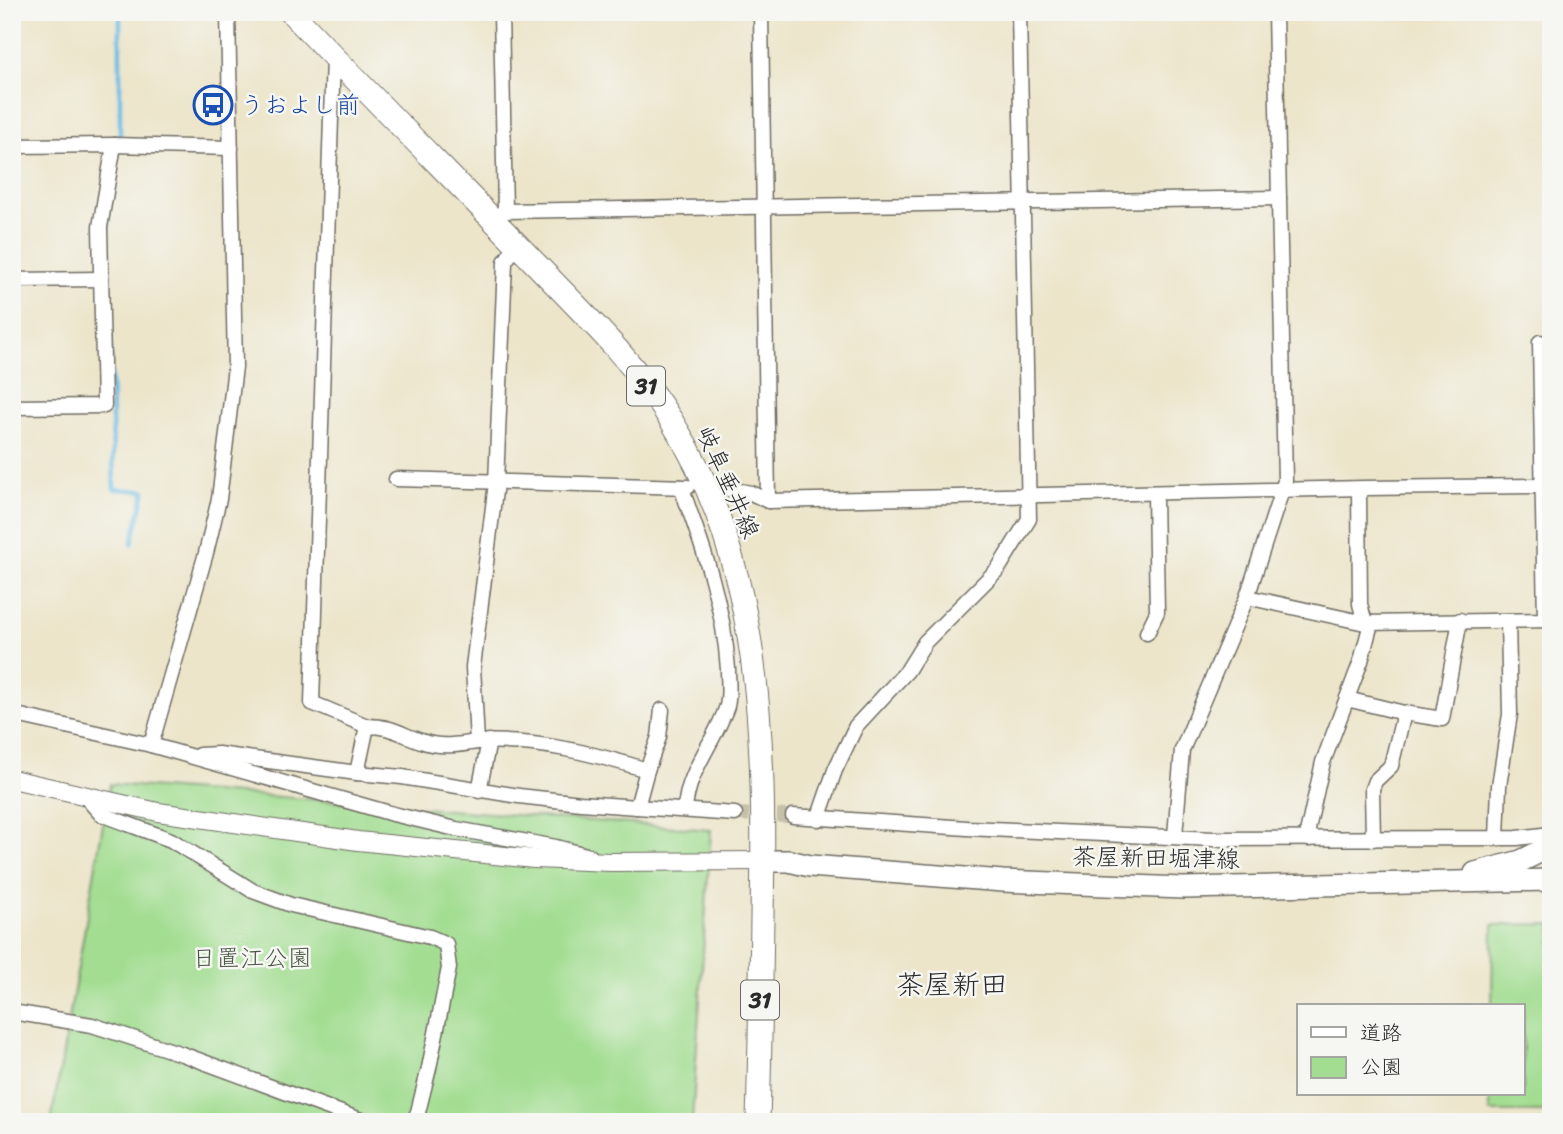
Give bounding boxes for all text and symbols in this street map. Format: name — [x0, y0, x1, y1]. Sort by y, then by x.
bus stop icon: うおよし前 — [192, 84, 234, 126]
place label: うおよし前 — [240, 84, 360, 126]
road number: 31 — [627, 366, 665, 406]
street label: 岐阜垂井線 — [684, 419, 772, 545]
street label: 茶屋新田堀津線 — [1072, 836, 1240, 880]
park label: 日置江公園 — [192, 937, 312, 979]
district label: 茶屋新田 — [896, 960, 1008, 1009]
road number: 31 — [741, 981, 779, 1020]
legend — [1297, 1004, 1524, 1096]
text: 道路 — [1360, 1014, 1402, 1052]
text: 公園 — [1360, 1048, 1402, 1086]

